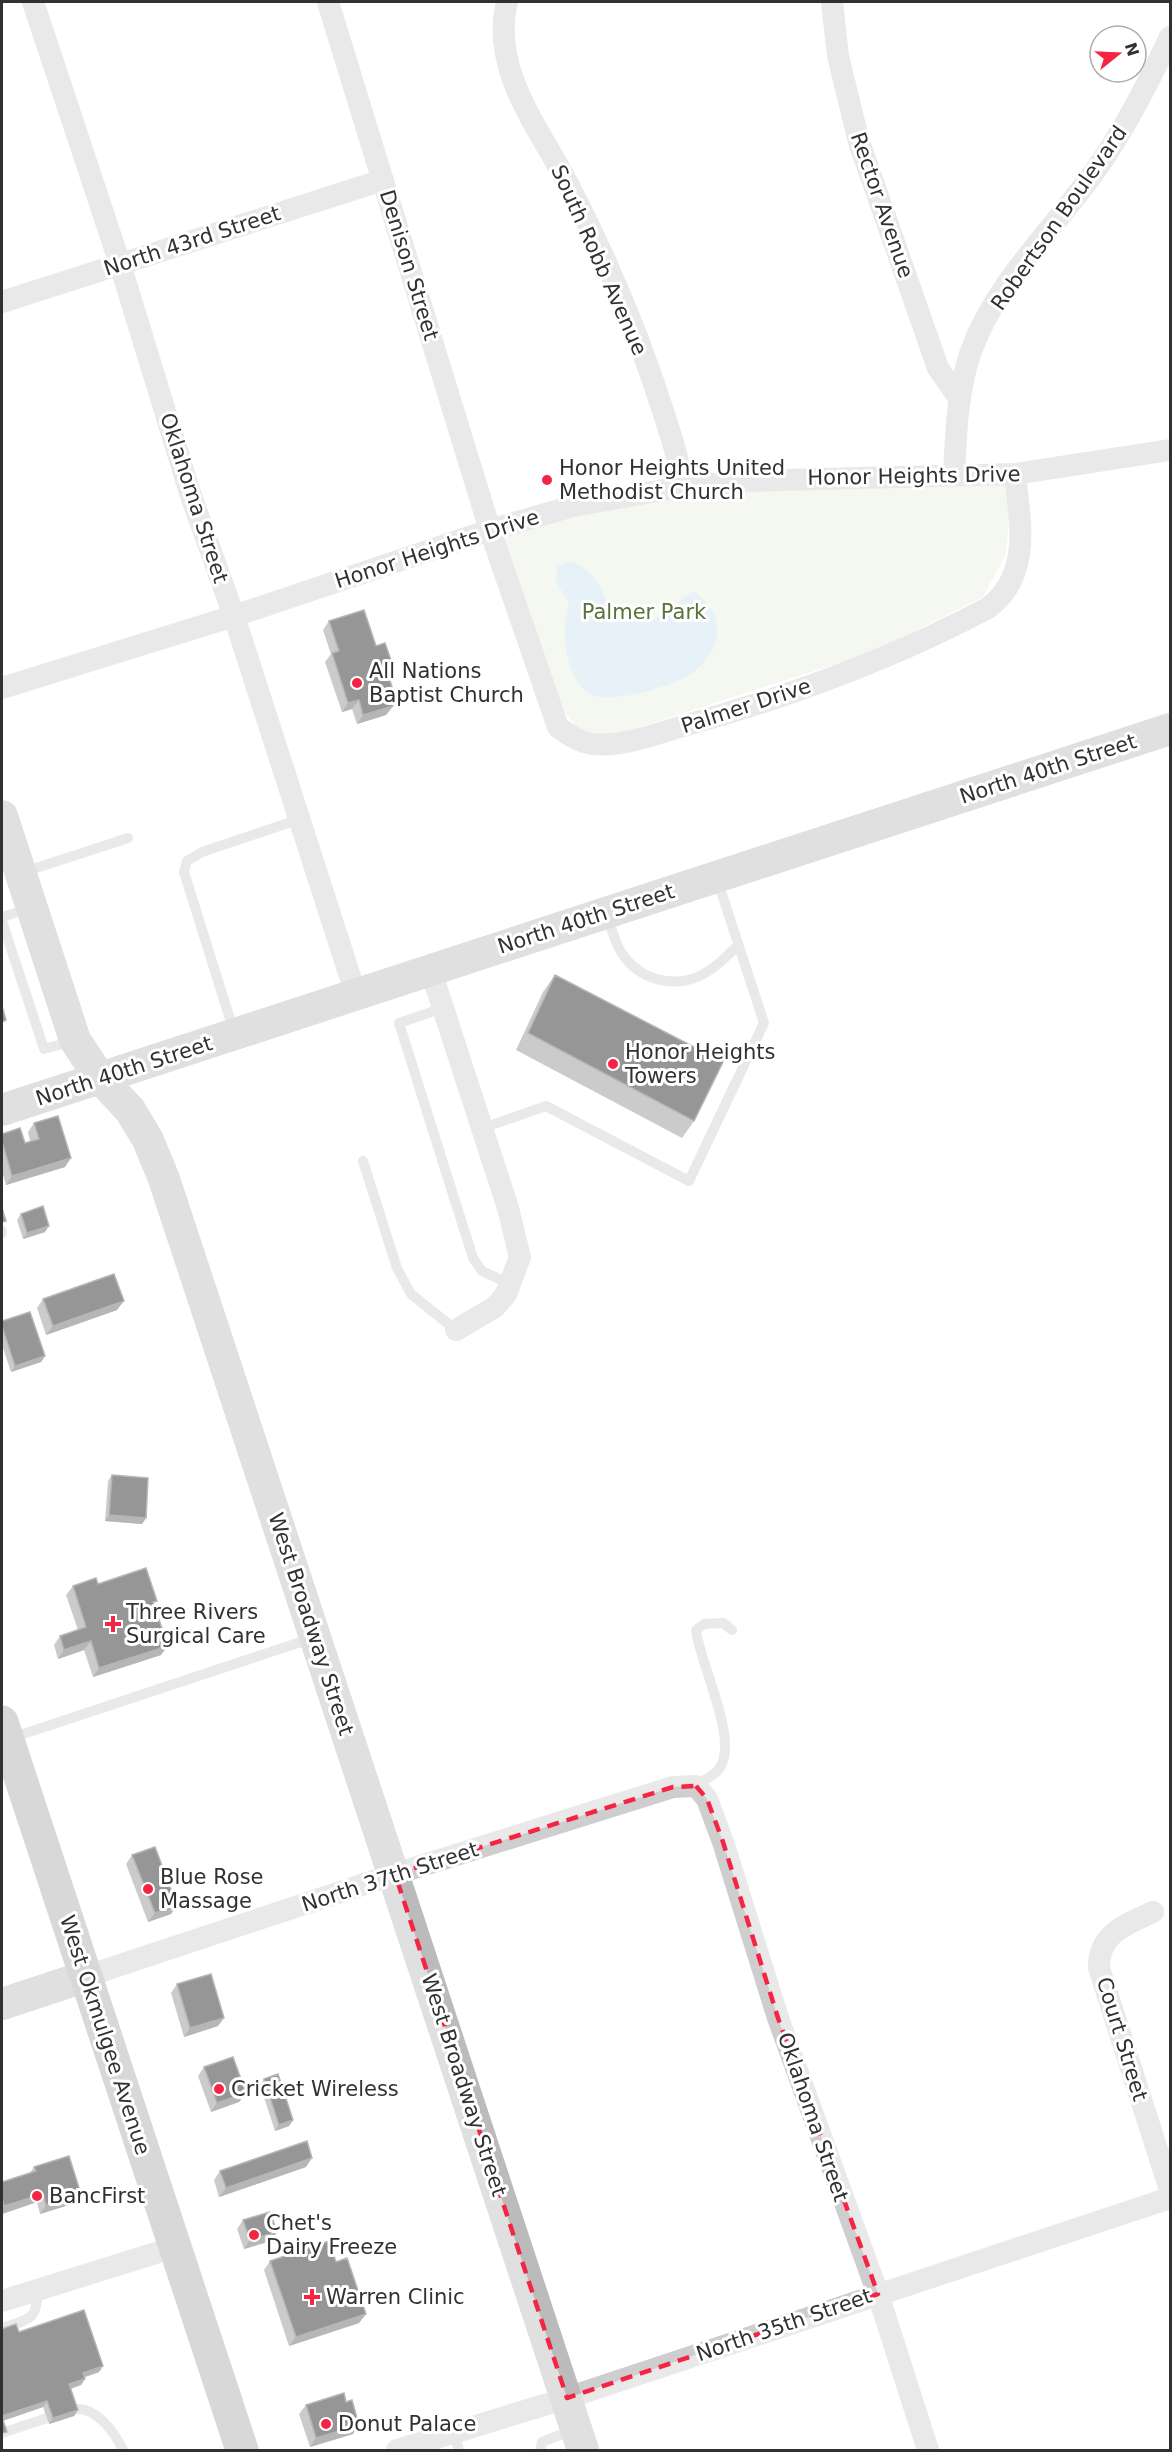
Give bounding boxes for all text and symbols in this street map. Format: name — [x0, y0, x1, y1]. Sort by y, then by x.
north arrow — [1088, 24, 1148, 84]
text: N — [1121, 40, 1143, 59]
street label: Robertson Boulevard — [986, 121, 1132, 315]
street label: Rector Avenue — [846, 129, 918, 281]
street label: South Robb Avenue — [546, 161, 652, 359]
street label: Denison Street — [375, 187, 443, 343]
street label: North 43rd Street — [101, 201, 283, 281]
street label: Oklahoma Street — [155, 410, 233, 586]
place label: Honor Heights United Methodist Church — [559, 456, 785, 504]
street label: Honor Heights Drive — [807, 462, 1021, 490]
marker: Honor Heights United Methodist Church — [540, 473, 554, 487]
street label: Honor Heights Drive — [332, 505, 542, 593]
park label: Palmer Park — [582, 600, 707, 624]
place label: All Nations Baptist Church — [369, 659, 524, 707]
street label: Palmer Drive — [678, 674, 814, 738]
marker: All Nations Baptist Church — [350, 676, 364, 690]
street label: North 40th Street — [957, 729, 1139, 809]
street label: North 40th Street — [495, 879, 677, 959]
street label: North 40th Street — [33, 1031, 215, 1111]
place label: Honor Heights Towers — [624, 1040, 775, 1088]
marker: Honor Heights Towers — [606, 1057, 620, 1071]
street label: West Broadway Street — [264, 1510, 358, 1738]
place label: Three Rivers Surgical Care — [125, 1600, 266, 1648]
marker: Three Rivers Surgical Care — [104, 1615, 122, 1633]
street label: North 37th Street — [299, 1837, 481, 1917]
place label: Blue Rose Massage — [160, 1865, 264, 1913]
marker: Blue Rose Massage — [141, 1882, 155, 1896]
street label: West Okmulgee Avenue — [55, 1912, 155, 2158]
street label: West Broadway Street — [417, 1971, 511, 2199]
street label: Court Street — [1092, 1974, 1152, 2104]
street label: Oklahoma Street — [773, 2029, 853, 2205]
place label: Cricket Wireless — [231, 2077, 399, 2101]
marker: Cricket Wireless — [212, 2082, 226, 2096]
place label: BancFirst — [49, 2184, 145, 2208]
marker: BancFirst — [30, 2189, 44, 2203]
place label: Chet's Dairy Freeze — [266, 2211, 397, 2259]
marker: Chet's Dairy Freeze — [247, 2228, 261, 2242]
street label: North 35th Street — [693, 2284, 875, 2366]
place label: Warren Clinic — [326, 2285, 465, 2309]
marker: Warren Clinic — [303, 2288, 321, 2306]
place label: Donut Palace — [338, 2412, 476, 2436]
marker: Donut Palace — [319, 2417, 333, 2431]

